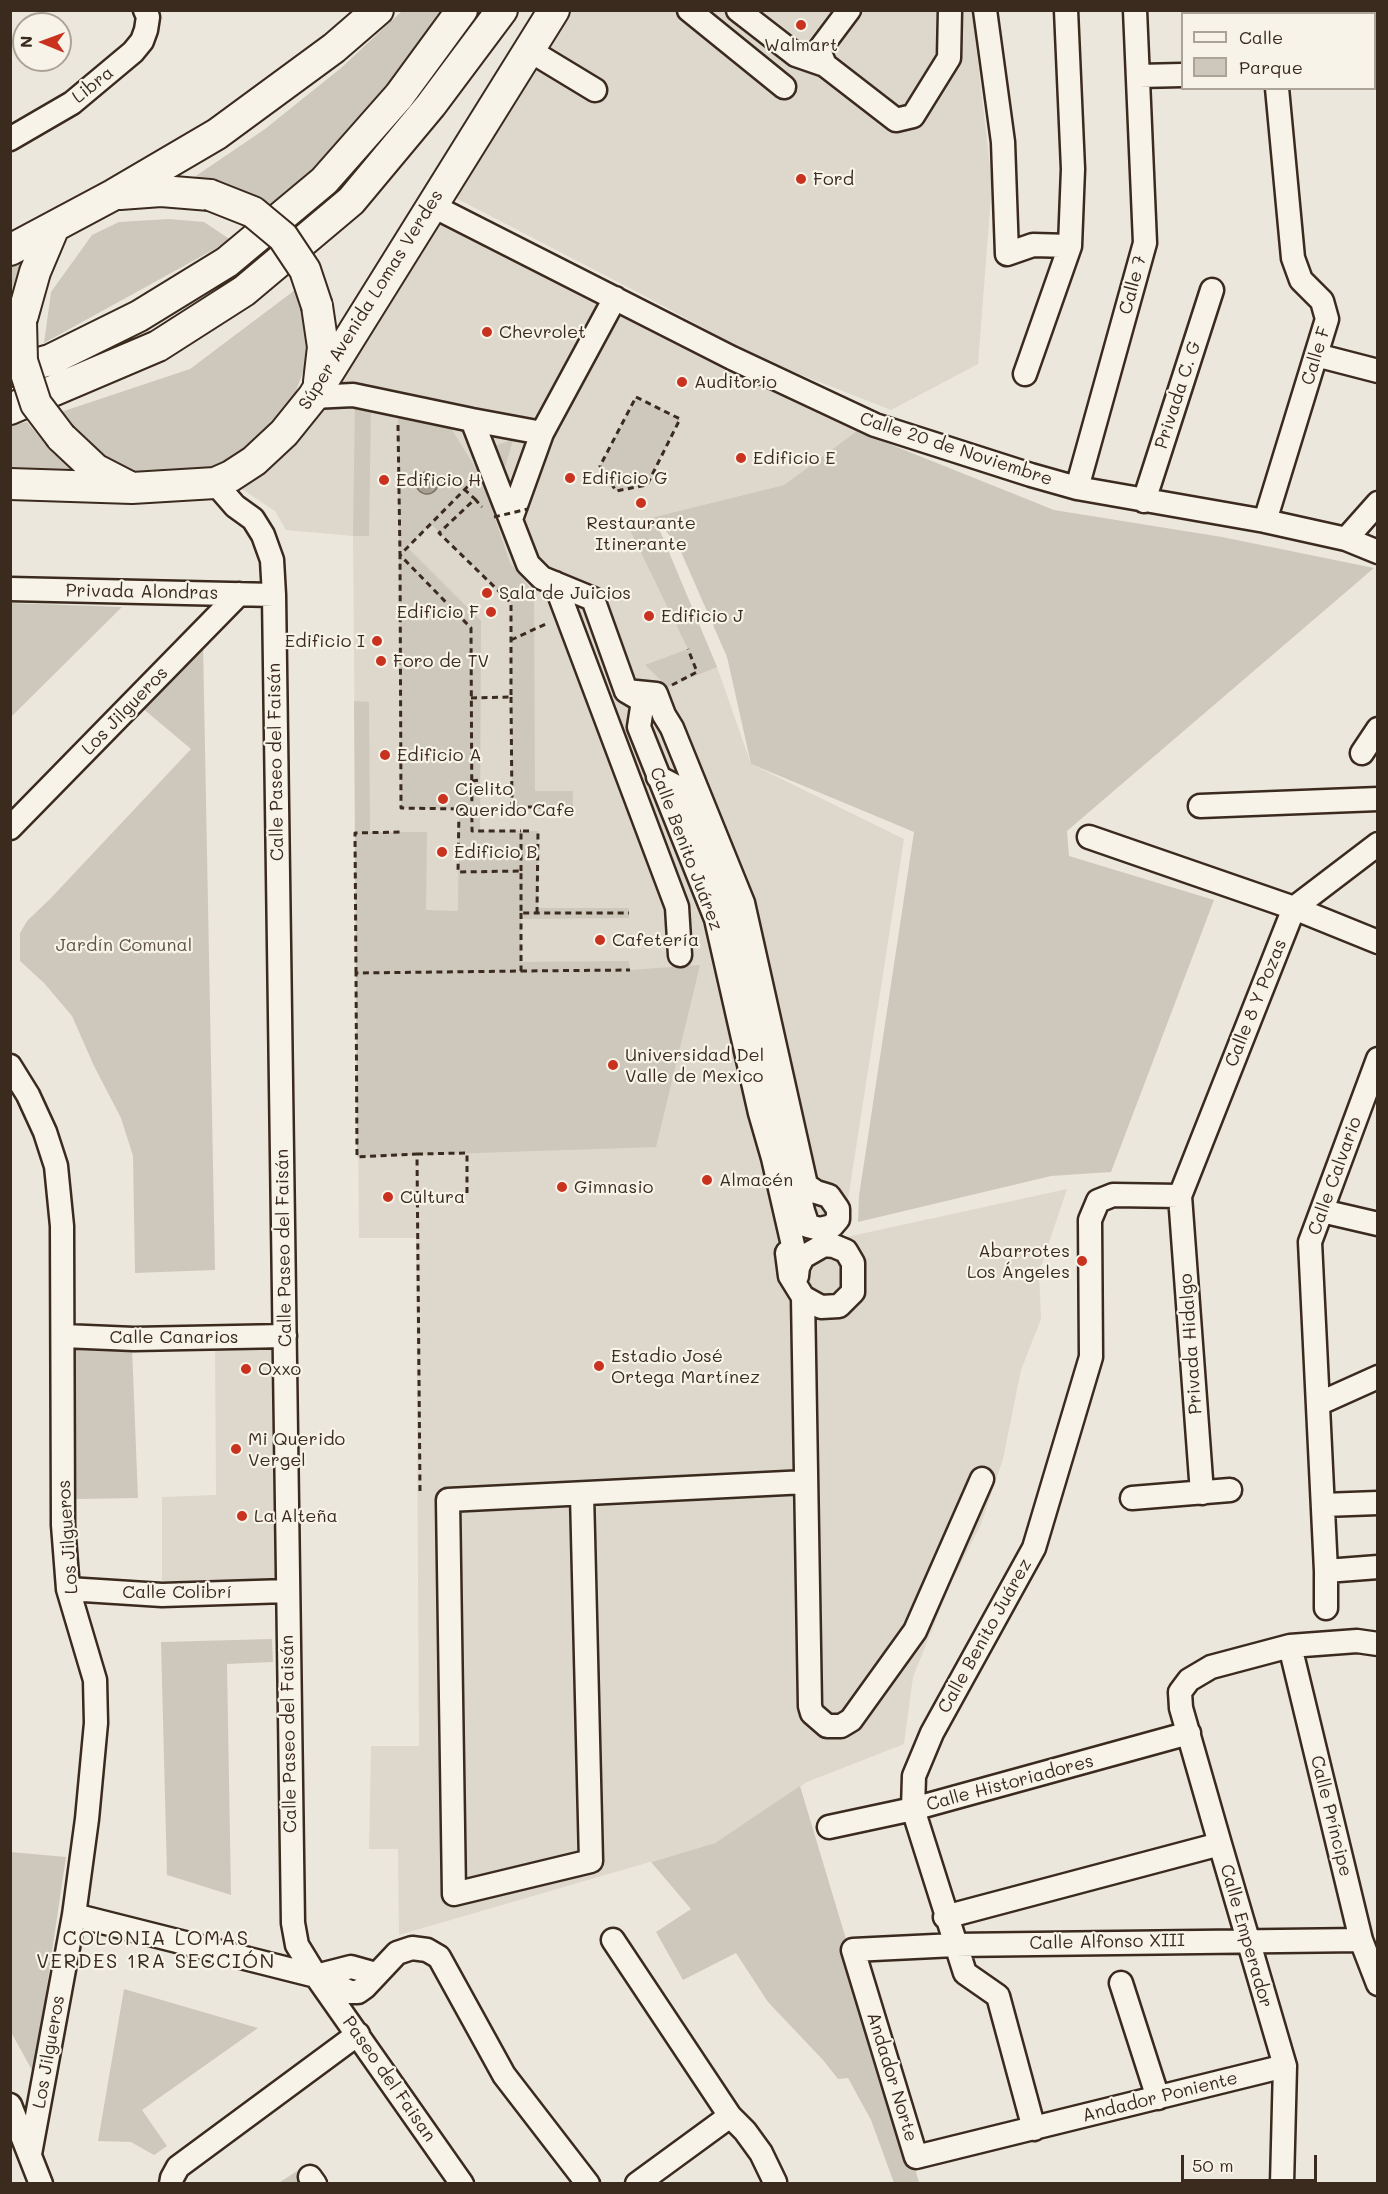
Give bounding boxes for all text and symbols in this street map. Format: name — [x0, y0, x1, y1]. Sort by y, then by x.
north arrow — [12, 12, 72, 72]
legend — [1181, 12, 1376, 90]
marker: Walmart — [794, 18, 808, 32]
text: Calle — [1239, 25, 1283, 49]
place label: Walmart — [764, 34, 838, 56]
text: N — [15, 35, 36, 48]
text: Parque — [1239, 55, 1303, 79]
street label: Libra — [68, 62, 118, 108]
place label: Ford — [813, 168, 854, 190]
marker: Ford — [794, 172, 808, 186]
street label: Súper Avenida Lomas Verdes — [294, 186, 448, 414]
street label: Calle 7 — [1115, 253, 1151, 317]
place label: Chevrolet — [499, 321, 586, 343]
street label: Calle F — [1297, 324, 1335, 388]
marker: Chevrolet — [480, 325, 494, 339]
street label: Privada C. G — [1150, 338, 1206, 452]
place label: Auditorio — [694, 371, 777, 393]
marker: Auditorio — [675, 375, 689, 389]
street label: Calle 20 de Noviembre — [857, 408, 1055, 490]
place label: Edificio E — [753, 447, 836, 469]
marker: Edificio E — [734, 451, 748, 465]
place label: Edificio G — [582, 467, 668, 489]
place label: Edificio H — [396, 469, 481, 491]
marker: Edificio G — [563, 471, 577, 485]
marker: Edificio H — [377, 473, 391, 487]
marker: Restaurante Itinerante — [634, 496, 648, 510]
place label: Restaurante Itinerante — [586, 512, 696, 554]
street label: Privada Alondras — [65, 580, 219, 604]
place label: Sala de Juicios — [499, 582, 631, 604]
marker: Sala de Juicios — [480, 586, 494, 600]
place label: Edificio F — [397, 601, 479, 623]
marker: Edificio F — [484, 605, 498, 619]
place label: Edificio J — [661, 605, 743, 627]
marker: Edificio J — [642, 609, 656, 623]
place label: Edificio I — [285, 630, 365, 652]
marker: Edificio I — [370, 634, 384, 648]
place label: Foro de TV — [393, 650, 489, 672]
marker: Foro de TV — [374, 654, 388, 668]
street label: Los Jilgueros — [77, 662, 173, 760]
street label: Calle Paseo del Faisán — [263, 663, 289, 861]
place label: Edificio A — [397, 744, 482, 766]
marker: Edificio A — [378, 748, 392, 762]
street label: Calle Benito Juárez — [645, 764, 727, 934]
place label: Cielito Querido Cafe — [455, 778, 575, 820]
marker: Cielito Querido Cafe — [436, 792, 450, 806]
place label: Edificio B — [454, 841, 537, 863]
marker: Edificio B — [435, 845, 449, 859]
place label: Cafetería — [612, 929, 699, 951]
marker: Cafetería — [593, 933, 607, 947]
park label: Jardín Comunal — [56, 934, 192, 956]
street label: Calle 8 Y Pozas — [1221, 936, 1291, 1070]
place label: Universidad Del Valle de Mexico — [625, 1044, 764, 1086]
marker: Universidad Del Valle de Mexico — [606, 1058, 620, 1072]
street label: Calle Calvario — [1304, 1114, 1366, 1238]
street label: Calle Paseo del Faisán — [271, 1149, 297, 1347]
place label: Almacén — [719, 1169, 793, 1191]
marker: Almacén — [700, 1173, 714, 1187]
place label: Gimnasio — [574, 1176, 653, 1198]
marker: Gimnasio — [555, 1180, 569, 1194]
place label: Cultura — [400, 1186, 465, 1208]
marker: Cultura — [381, 1190, 395, 1204]
place label: Abarrotes Los Ángeles — [967, 1240, 1070, 1282]
marker: Abarrotes Los Ángeles — [1075, 1254, 1089, 1268]
street label: Privada Hidalgo — [1175, 1273, 1207, 1415]
street label: Calle Canarios — [109, 1326, 239, 1348]
place label: Estadio José Ortega Martínez — [611, 1345, 760, 1388]
place label: Oxxo — [258, 1358, 301, 1380]
marker: Estadio José Ortega Martínez — [592, 1359, 606, 1373]
marker: Oxxo — [239, 1362, 253, 1376]
place label: Mi Querido Vergel — [248, 1428, 345, 1470]
marker: Mi Querido Vergel — [229, 1442, 243, 1456]
street label: Los Jilgueros — [53, 1479, 83, 1595]
place label: La Alteña — [254, 1505, 338, 1527]
marker: La Alteña — [235, 1509, 249, 1523]
street label: Calle Benito Juárez — [934, 1555, 1036, 1717]
street label: Calle Colibrí — [122, 1581, 232, 1603]
street label: Calle Paseo del Faisán — [276, 1635, 302, 1833]
street label: Calle Historiadores — [924, 1750, 1096, 1816]
street label: Calle Príncipe — [1306, 1753, 1356, 1879]
street label: Calle Emperador — [1215, 1862, 1277, 2010]
district label: COLONIA LOMAS VERDES 1RA SECCIÓN — [36, 1927, 276, 1974]
street label: Calle Alfonso XIII — [1029, 1930, 1185, 1954]
street label: Los Jilgueros — [28, 1994, 70, 2110]
street label: Andador Norte — [862, 2010, 922, 2144]
street label: Paseo del Faisan — [338, 2012, 440, 2146]
street label: Andador Poniente — [1080, 2067, 1240, 2127]
scale bar — [1184, 2143, 1320, 2181]
text: 50 m — [1192, 2153, 1234, 2177]

